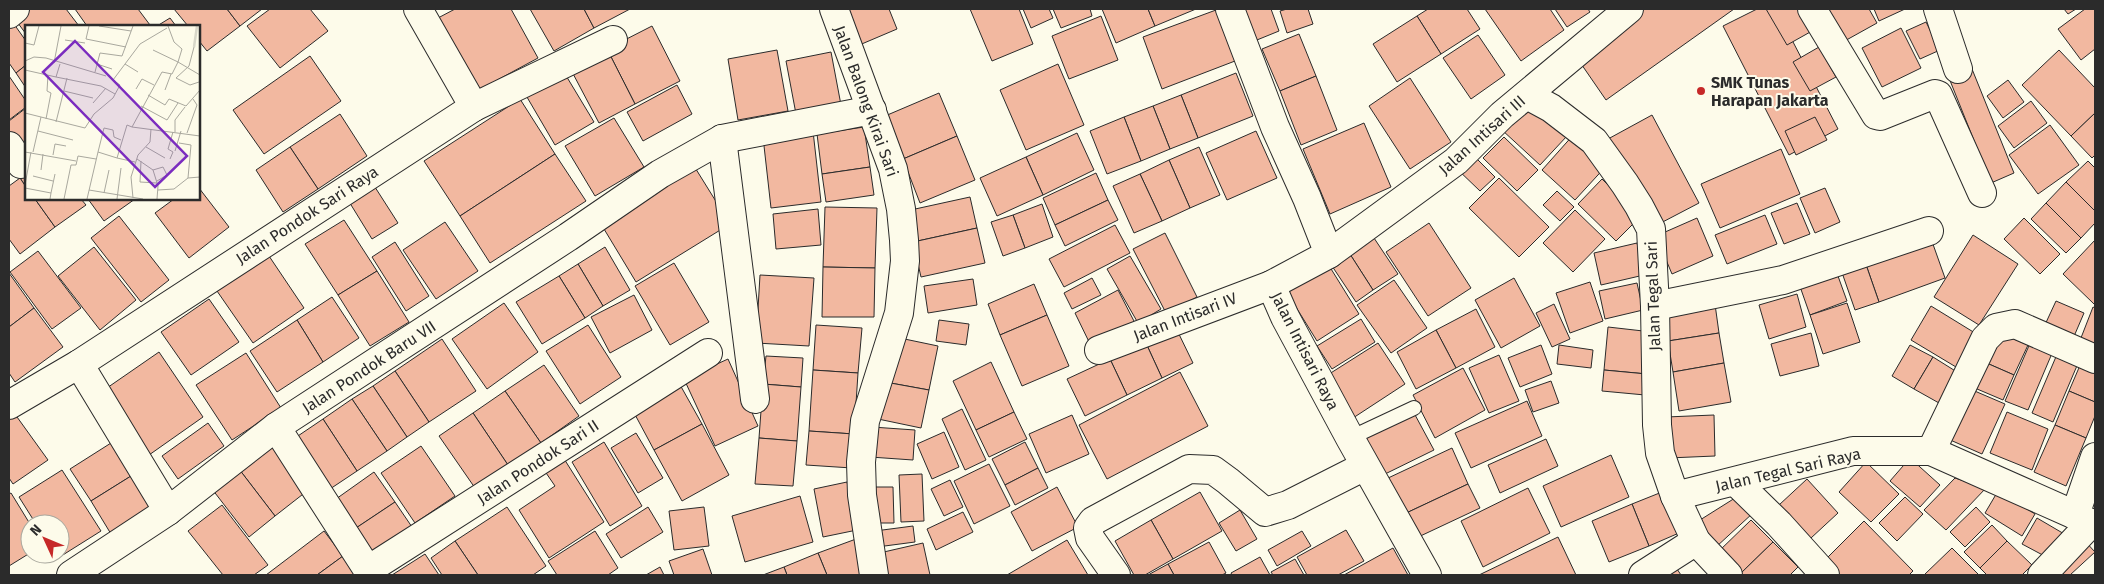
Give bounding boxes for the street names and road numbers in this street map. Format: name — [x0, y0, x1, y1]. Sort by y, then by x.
street label: Jalan Balong Kirai Sari — [830, 23, 902, 179]
street label: Jalan Intisari III — [1435, 91, 1529, 179]
street label: Jalan Pondok Sari Raya — [232, 162, 382, 268]
street label: Jalan Tegal Sari — [1642, 241, 1664, 351]
street label: Jalan Intisari IV — [1131, 289, 1240, 345]
street label: Jalan Intisari Raya — [1267, 289, 1343, 413]
street label: Jalan Pondok Baru VII — [299, 317, 439, 417]
street label: Jalan Pondok Sari II — [474, 416, 602, 508]
street label: Jalan Tegal Sari Raya — [1713, 444, 1863, 496]

